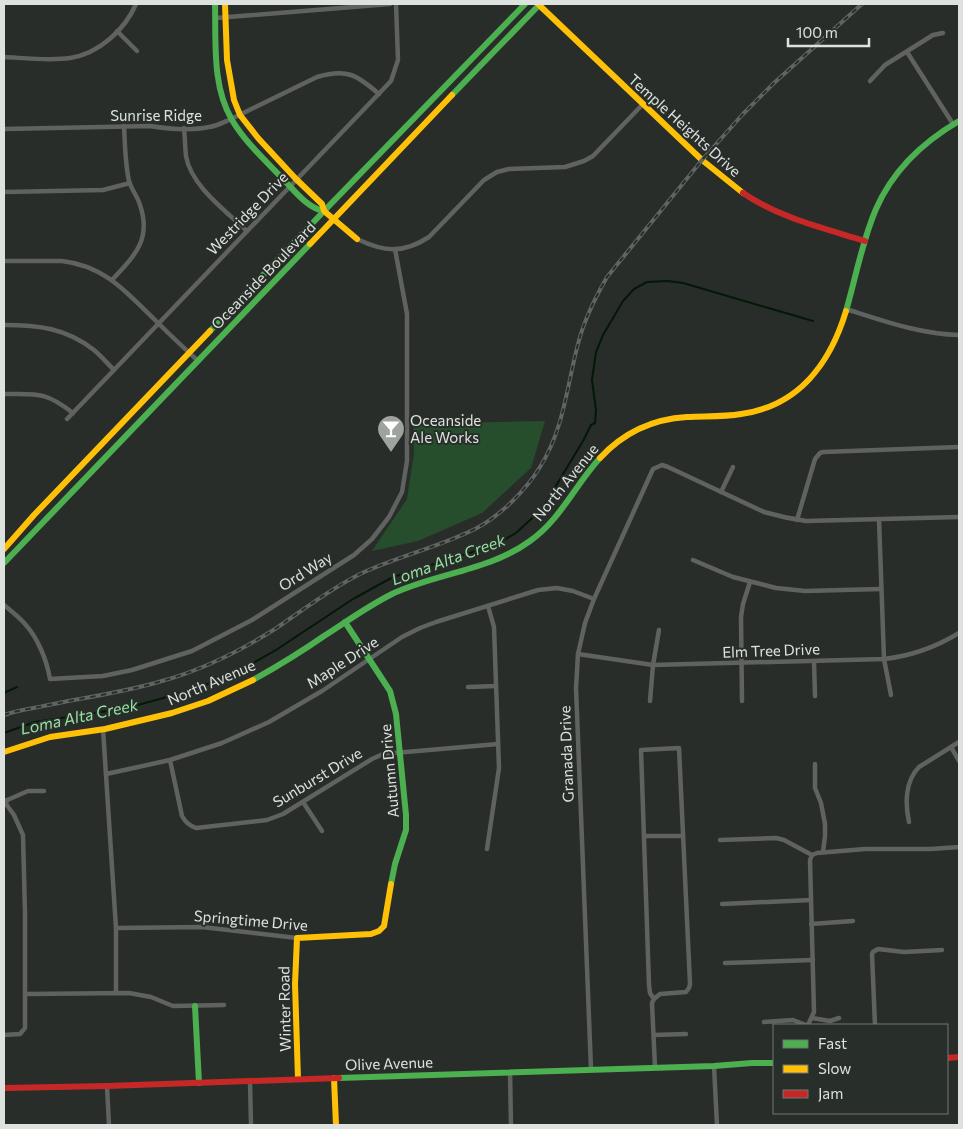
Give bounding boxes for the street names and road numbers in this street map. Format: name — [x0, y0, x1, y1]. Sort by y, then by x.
street label: Temple Heights Drive — [625, 70, 745, 180]
street label: Sunrise Ridge — [110, 106, 202, 124]
street label: Westridge Drive — [203, 168, 291, 258]
street label: Oceanside Boulevard — [207, 217, 319, 333]
street label: North Avenue — [528, 440, 602, 524]
street label: Ord Way — [275, 547, 335, 594]
street label: Maple Drive — [303, 632, 381, 692]
street label: Elm Tree Drive — [722, 639, 820, 661]
street label: North Avenue — [164, 655, 258, 709]
street label: Granada Drive — [555, 705, 577, 803]
street label: Autumn Drive — [376, 723, 402, 819]
street label: Sunburst Drive — [269, 743, 365, 811]
street label: Springtime Drive — [193, 906, 309, 934]
street label: Winter Road — [274, 966, 294, 1052]
street label: Olive Avenue — [345, 1052, 433, 1074]

